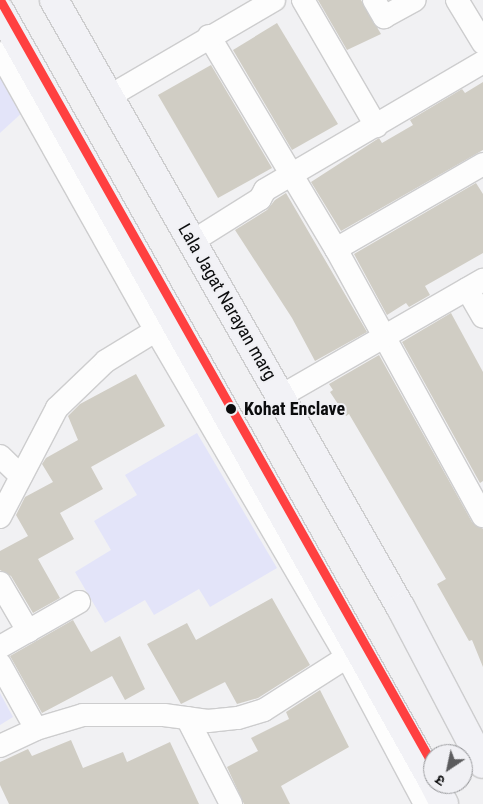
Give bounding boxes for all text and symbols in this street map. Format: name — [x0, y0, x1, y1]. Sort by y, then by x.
street label: Lala Jagat Narayan marg — [173, 220, 281, 384]
place label: Kohat Enclave — [244, 398, 345, 420]
marker: Kohat Enclave — [222, 400, 240, 418]
north arrow — [423, 744, 473, 794]
text: उ — [432, 772, 448, 790]

